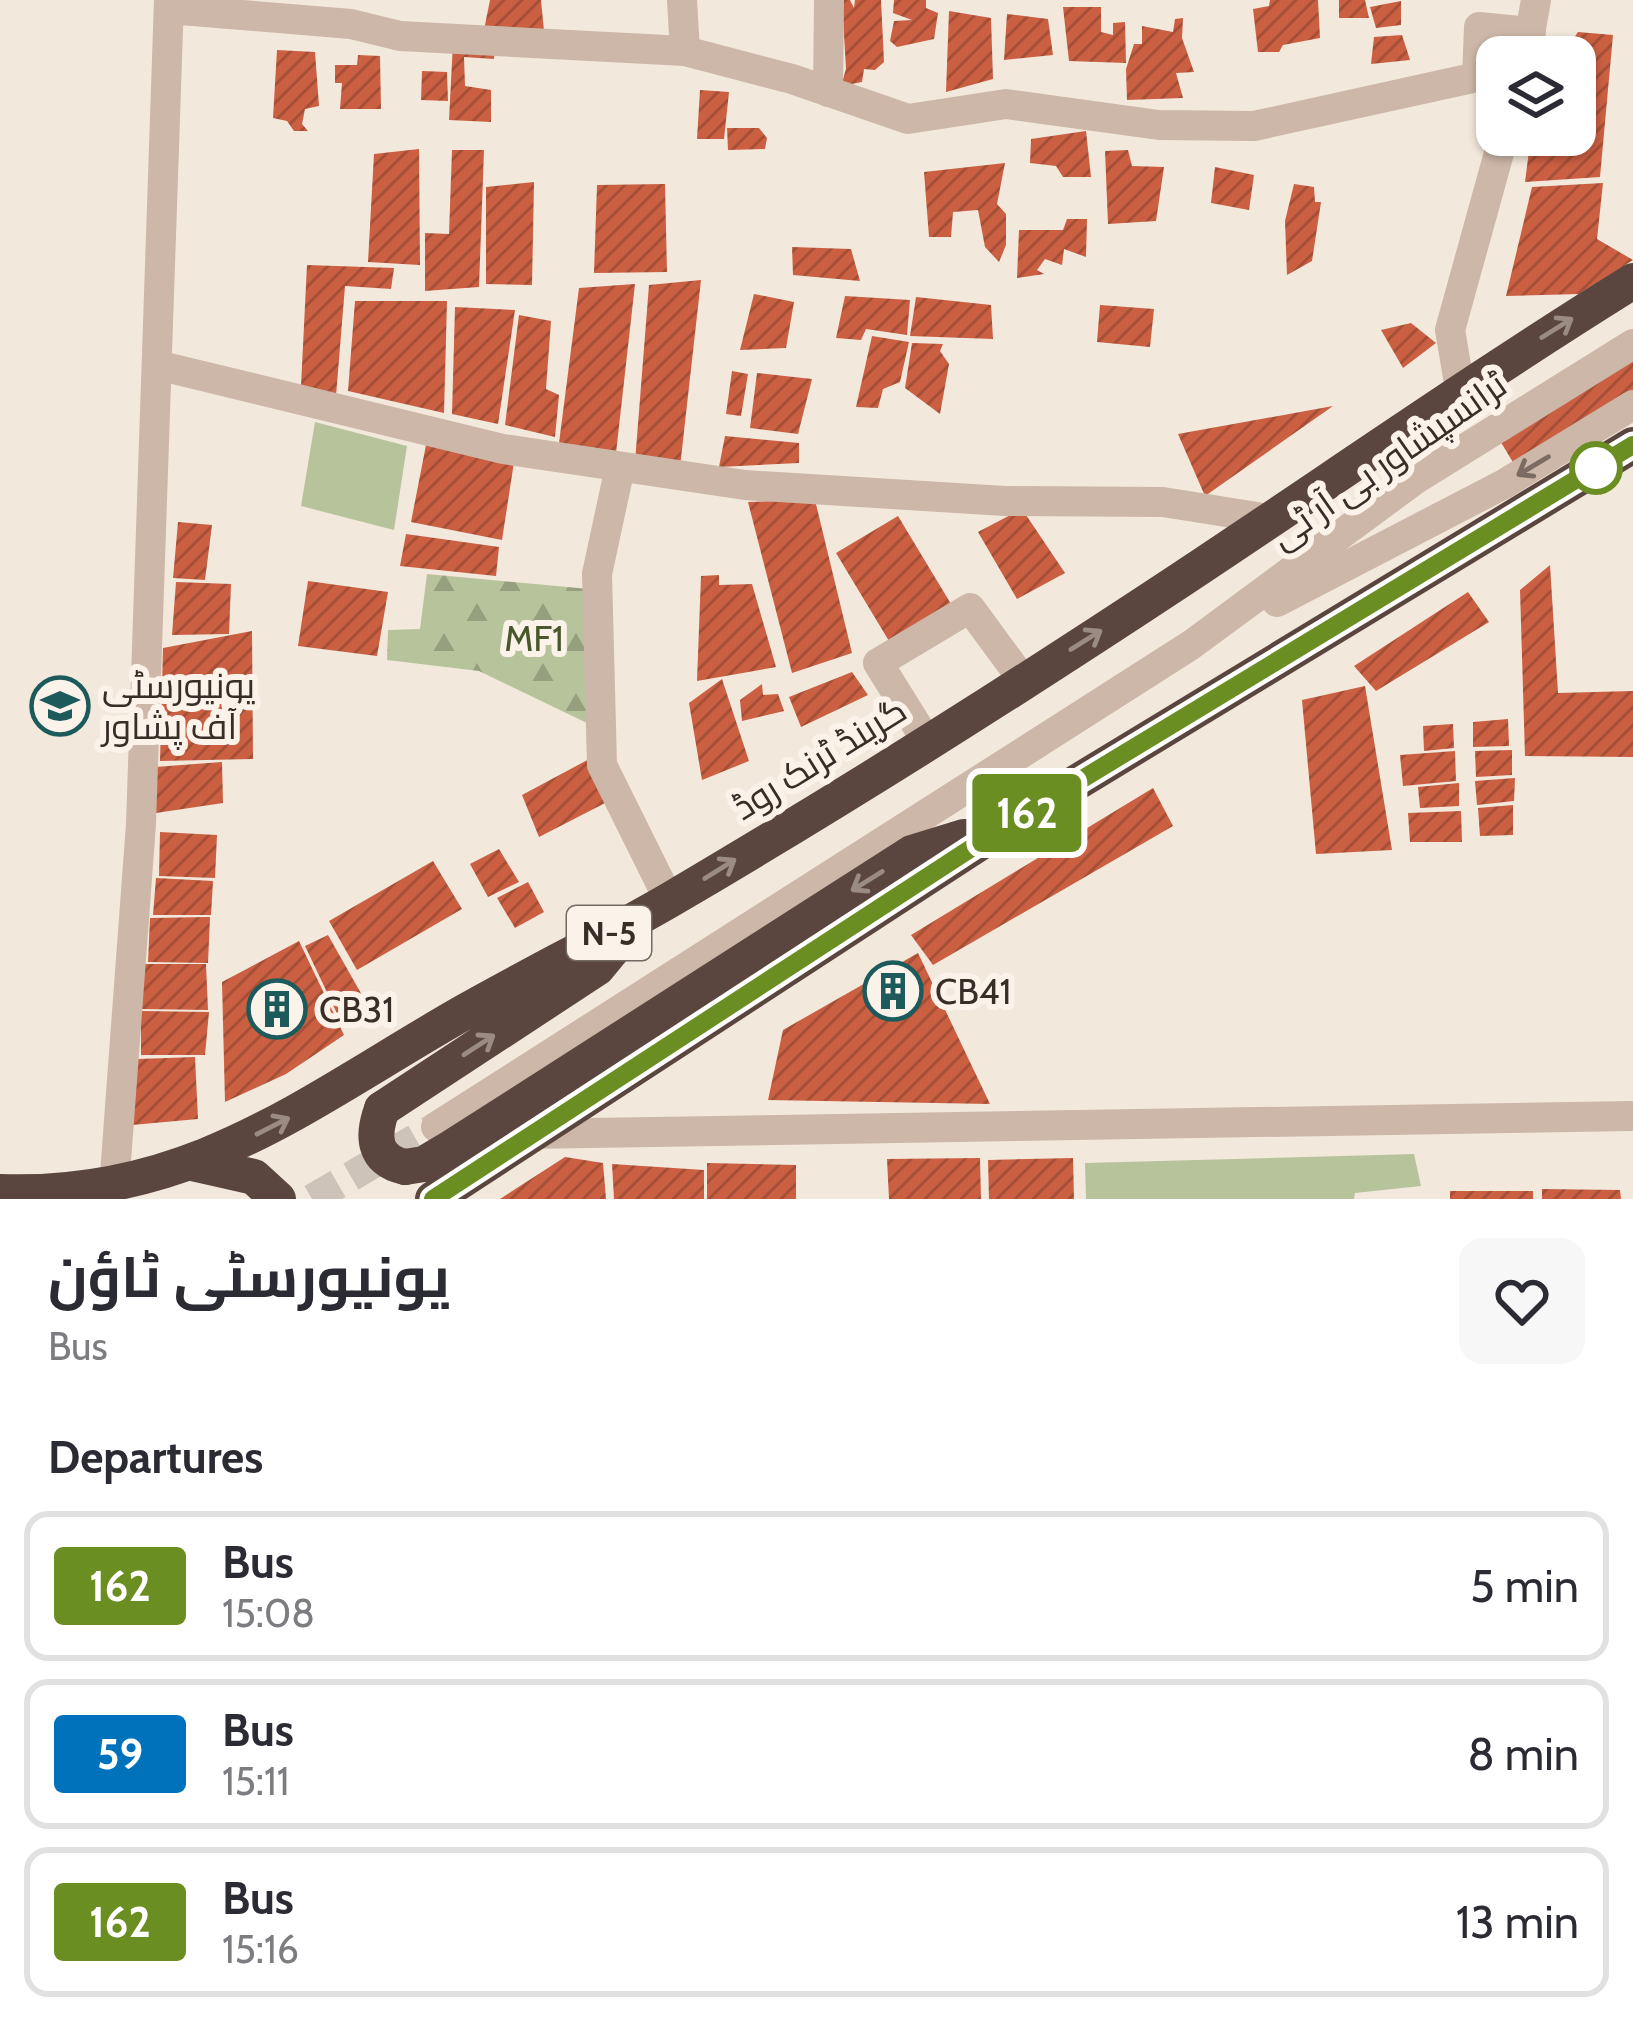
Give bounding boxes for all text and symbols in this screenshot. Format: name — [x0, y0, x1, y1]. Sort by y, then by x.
map controls — [1476, 36, 1596, 156]
button: layers — [1476, 36, 1596, 156]
one-way arrow — [1539, 316, 1573, 341]
street label: ٹرانسپشاور بی آر ٹی — [1261, 362, 1515, 559]
unlabelled marker — [1571, 443, 1621, 493]
one-way arrow — [1517, 454, 1551, 478]
park label: MF1 — [504, 616, 564, 660]
one-way arrow — [1069, 628, 1103, 652]
place label: یونیورسٹی آف پشاور — [100, 663, 255, 750]
school or university icon: یونیورسٹی آف پشاور — [29, 675, 91, 737]
street label: گرینڈ ٹرنک روڈ — [724, 687, 914, 829]
line badge: 162 — [958, 774, 1096, 852]
text: 162 — [996, 787, 1058, 839]
one-way arrow — [702, 856, 736, 881]
one-way arrow — [851, 869, 885, 894]
road number: N-5 — [567, 906, 651, 960]
building icon: CB41 — [862, 960, 924, 1022]
place label: CB41 — [935, 969, 1011, 1013]
building icon: CB31 — [246, 978, 308, 1040]
place label: CB31 — [319, 987, 394, 1031]
one-way arrow — [462, 1033, 496, 1058]
one-way arrow — [255, 1114, 290, 1137]
button: heart — [1459, 1238, 1585, 1364]
text: یونیورسٹی ٹاؤن — [48, 1242, 450, 1311]
text: Bus — [48, 1322, 108, 1370]
text: Departures — [48, 1430, 263, 1484]
text: Bus — [222, 1535, 294, 1589]
text: 5 min — [1470, 1559, 1579, 1613]
text: 162 — [89, 1560, 151, 1612]
text: 15:08 — [222, 1589, 315, 1637]
text: Bus — [222, 1703, 294, 1757]
text: 8 min — [1467, 1727, 1579, 1781]
text: 59 — [97, 1728, 143, 1780]
text: 15:11 — [222, 1757, 289, 1805]
text: Bus — [222, 1871, 294, 1925]
text: 13 min — [1456, 1895, 1579, 1949]
text: 162 — [89, 1896, 151, 1948]
text: 15:16 — [222, 1925, 299, 1973]

